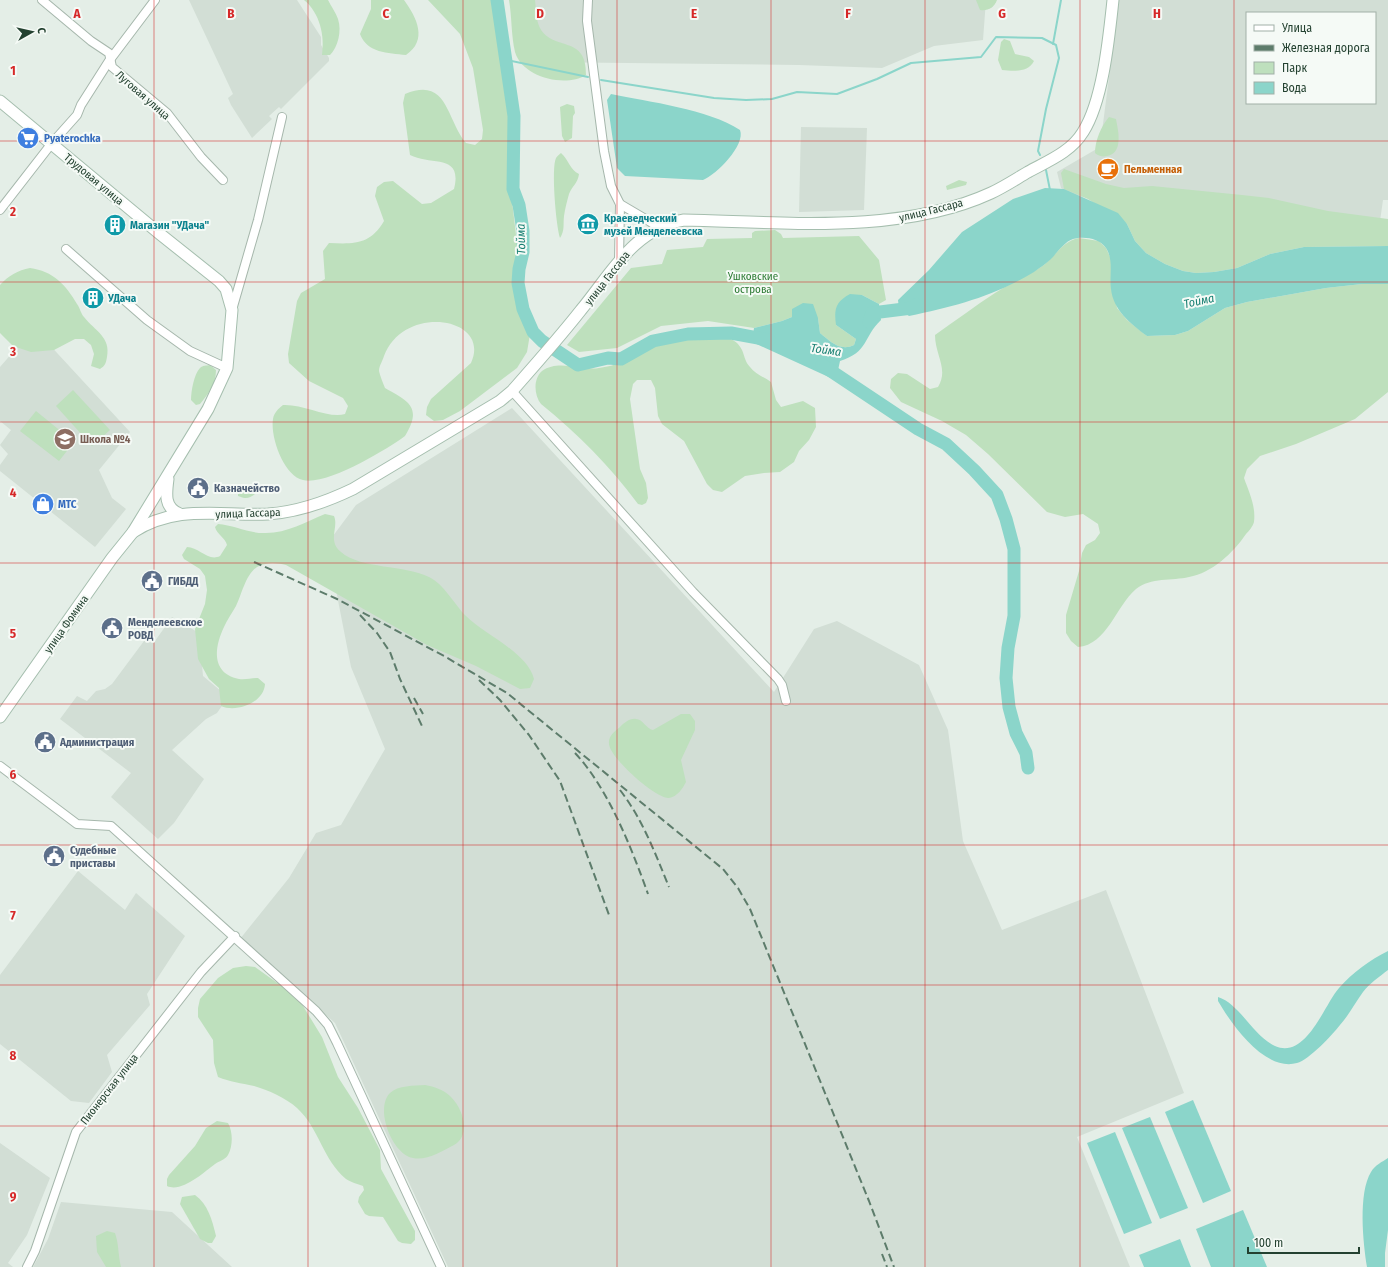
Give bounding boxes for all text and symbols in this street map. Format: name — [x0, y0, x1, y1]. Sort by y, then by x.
text: A — [72, 6, 81, 21]
text: B — [227, 6, 235, 21]
text: C — [383, 6, 390, 21]
text: D — [536, 6, 544, 21]
text: E — [691, 6, 697, 21]
text: F — [845, 6, 851, 21]
text: G — [998, 6, 1006, 21]
text: H — [1153, 6, 1161, 21]
north arrow — [12, 12, 52, 52]
legend — [1246, 12, 1376, 104]
text: Улица — [1281, 21, 1312, 35]
text: С — [35, 27, 48, 35]
text: Железная дорога — [1282, 41, 1370, 55]
text: Парк — [1282, 61, 1308, 75]
text: 1 — [10, 63, 16, 78]
street label: Луговая улица — [113, 68, 172, 122]
text: Вода — [1282, 81, 1307, 95]
supermarket icon: Pyaterochka — [15, 125, 41, 151]
place label: Pyaterochka — [44, 132, 101, 145]
street label: Трудовая улица — [61, 151, 126, 208]
cafe icon: Пельменная — [1095, 156, 1121, 182]
place label: Пельменная — [1124, 163, 1182, 176]
street label: улица Гассара — [898, 196, 964, 225]
text: 2 — [9, 204, 16, 219]
museum icon: Краеведческий музей Менделеевска — [575, 211, 601, 237]
building icon: Магазин "УДача" — [102, 212, 128, 238]
place label: Краеведческий музей Менделеевска — [604, 212, 703, 238]
place label: Магазин "УДача" — [130, 219, 210, 232]
water label: Тойма — [514, 223, 528, 255]
street label: улица Гассара — [582, 249, 633, 308]
park label: Ушковские острова — [727, 270, 778, 296]
building icon: УДача — [80, 285, 106, 311]
water label: Тойма — [1182, 291, 1216, 311]
place label: УДача — [107, 292, 137, 305]
water label: Тойма — [810, 341, 842, 359]
text: 3 — [9, 344, 16, 359]
school or university icon: Школа №4 — [52, 426, 78, 452]
place label: Школа №4 — [80, 433, 131, 446]
public building icon: Казначейство — [185, 475, 211, 501]
place label: Казначейство — [214, 482, 280, 495]
text: 4 — [10, 485, 17, 500]
shop icon: МТС — [30, 491, 56, 517]
place label: МТС — [58, 498, 77, 511]
street label: улица Гассара — [215, 506, 281, 521]
public building icon: ГИБДД — [139, 568, 165, 594]
place label: ГИБДД — [168, 575, 199, 588]
street label: улица Фомина — [42, 593, 91, 656]
public building icon: Менделеевское РОВД — [99, 615, 125, 641]
place label: Менделеевское РОВД — [128, 616, 203, 642]
text: 5 — [10, 626, 16, 641]
public building icon: Администрация — [32, 729, 58, 755]
place label: Администрация — [59, 736, 134, 749]
text: 6 — [10, 767, 17, 782]
public building icon: Судебные приставы — [41, 843, 67, 869]
place label: Судебные приставы — [70, 844, 117, 870]
text: 7 — [10, 908, 16, 923]
text: 8 — [10, 1048, 17, 1063]
street label: Пионерская улица — [78, 1051, 141, 1127]
text: 9 — [10, 1189, 17, 1204]
scale bar — [1248, 1229, 1359, 1255]
text: 100 m — [1254, 1236, 1283, 1250]

